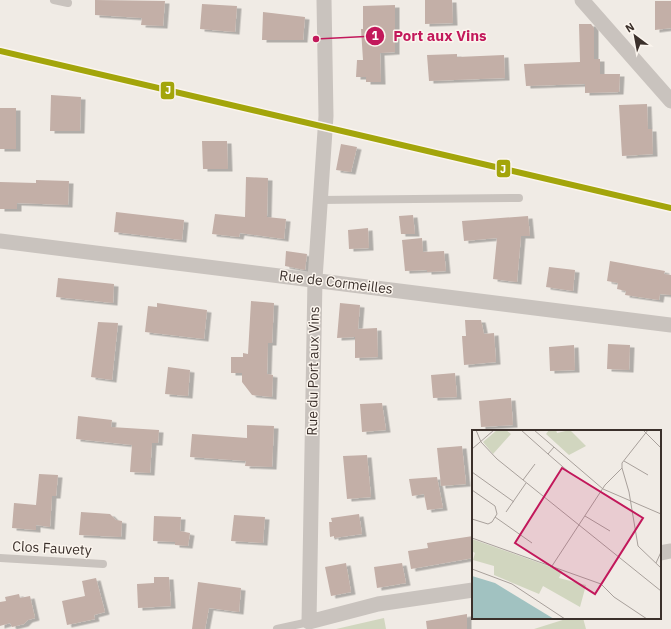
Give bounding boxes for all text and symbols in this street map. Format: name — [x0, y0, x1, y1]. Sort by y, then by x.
north arrow — [615, 16, 655, 56]
text: N — [623, 19, 637, 36]
callout: Port aux Vins — [365, 22, 494, 49]
text: Port aux Vins — [393, 26, 487, 45]
text: 1 — [371, 28, 379, 43]
line badge: J — [160, 81, 175, 100]
text: J — [165, 83, 171, 97]
line badge: J — [496, 159, 511, 178]
text: J — [500, 162, 506, 176]
street label: Rue de Cormeilles — [278, 266, 394, 298]
street label: Rue du Port aux Vins — [303, 306, 323, 436]
inset map — [472, 430, 661, 619]
street label: Clos Fauvety — [12, 537, 92, 559]

